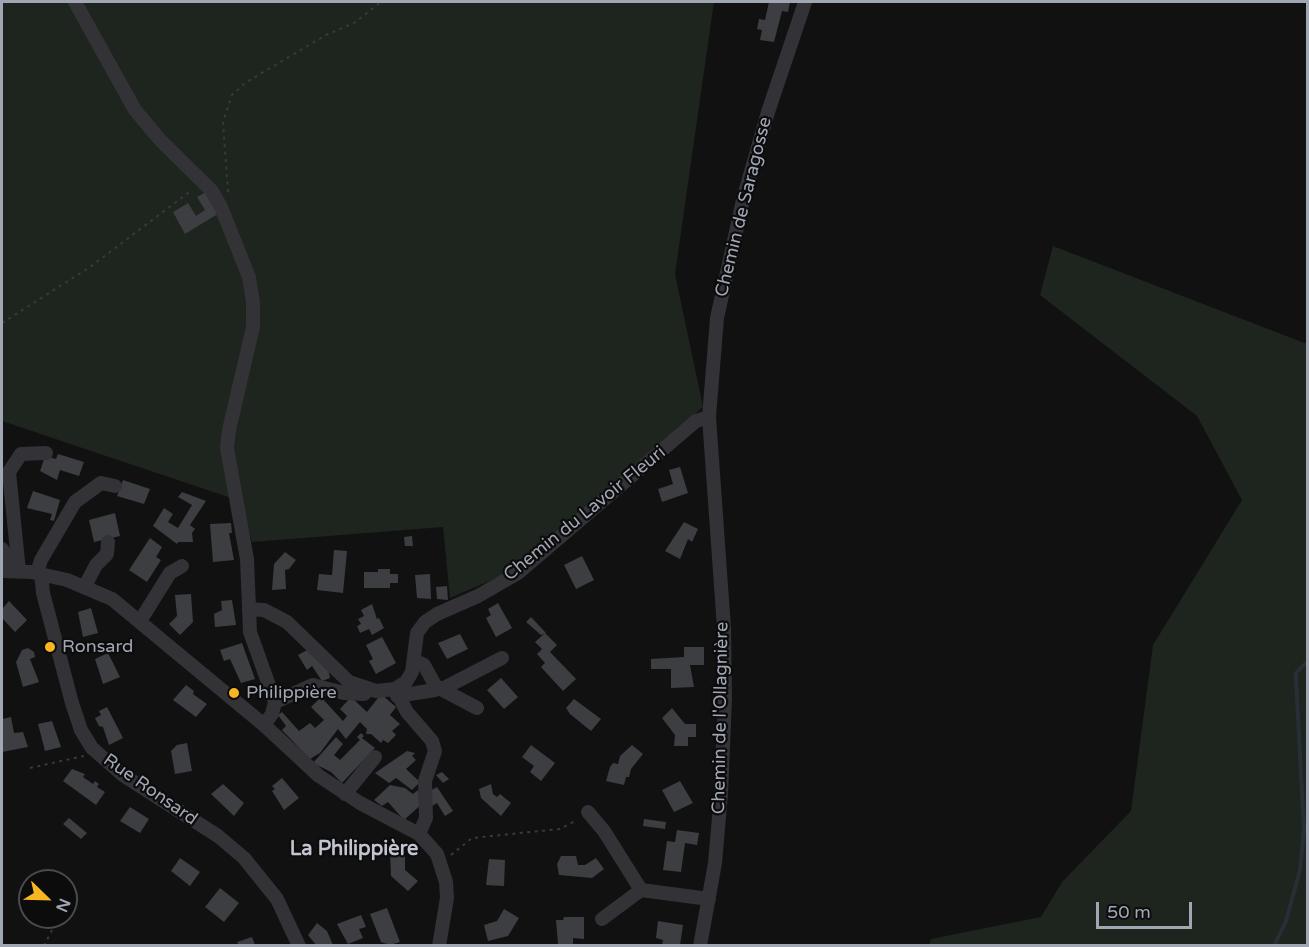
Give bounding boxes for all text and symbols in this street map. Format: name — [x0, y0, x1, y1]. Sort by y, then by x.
street label: Chemin de Saragosse — [711, 115, 777, 299]
street label: Chemin du Lavoir Fleuri — [500, 442, 670, 586]
street label: Chemin de l'Ollagnière — [709, 622, 733, 814]
place label: Ronsard — [62, 636, 133, 658]
marker: Ronsard — [43, 640, 57, 654]
place label: Philippière — [246, 682, 337, 704]
marker: Philippière — [227, 686, 241, 700]
street label: Rue Ronsard — [99, 750, 201, 830]
district label: La Philippière — [290, 838, 418, 862]
north arrow — [18, 869, 78, 929]
scale bar — [1099, 890, 1195, 928]
text: N — [51, 895, 74, 915]
text: 50 m — [1107, 901, 1151, 923]

